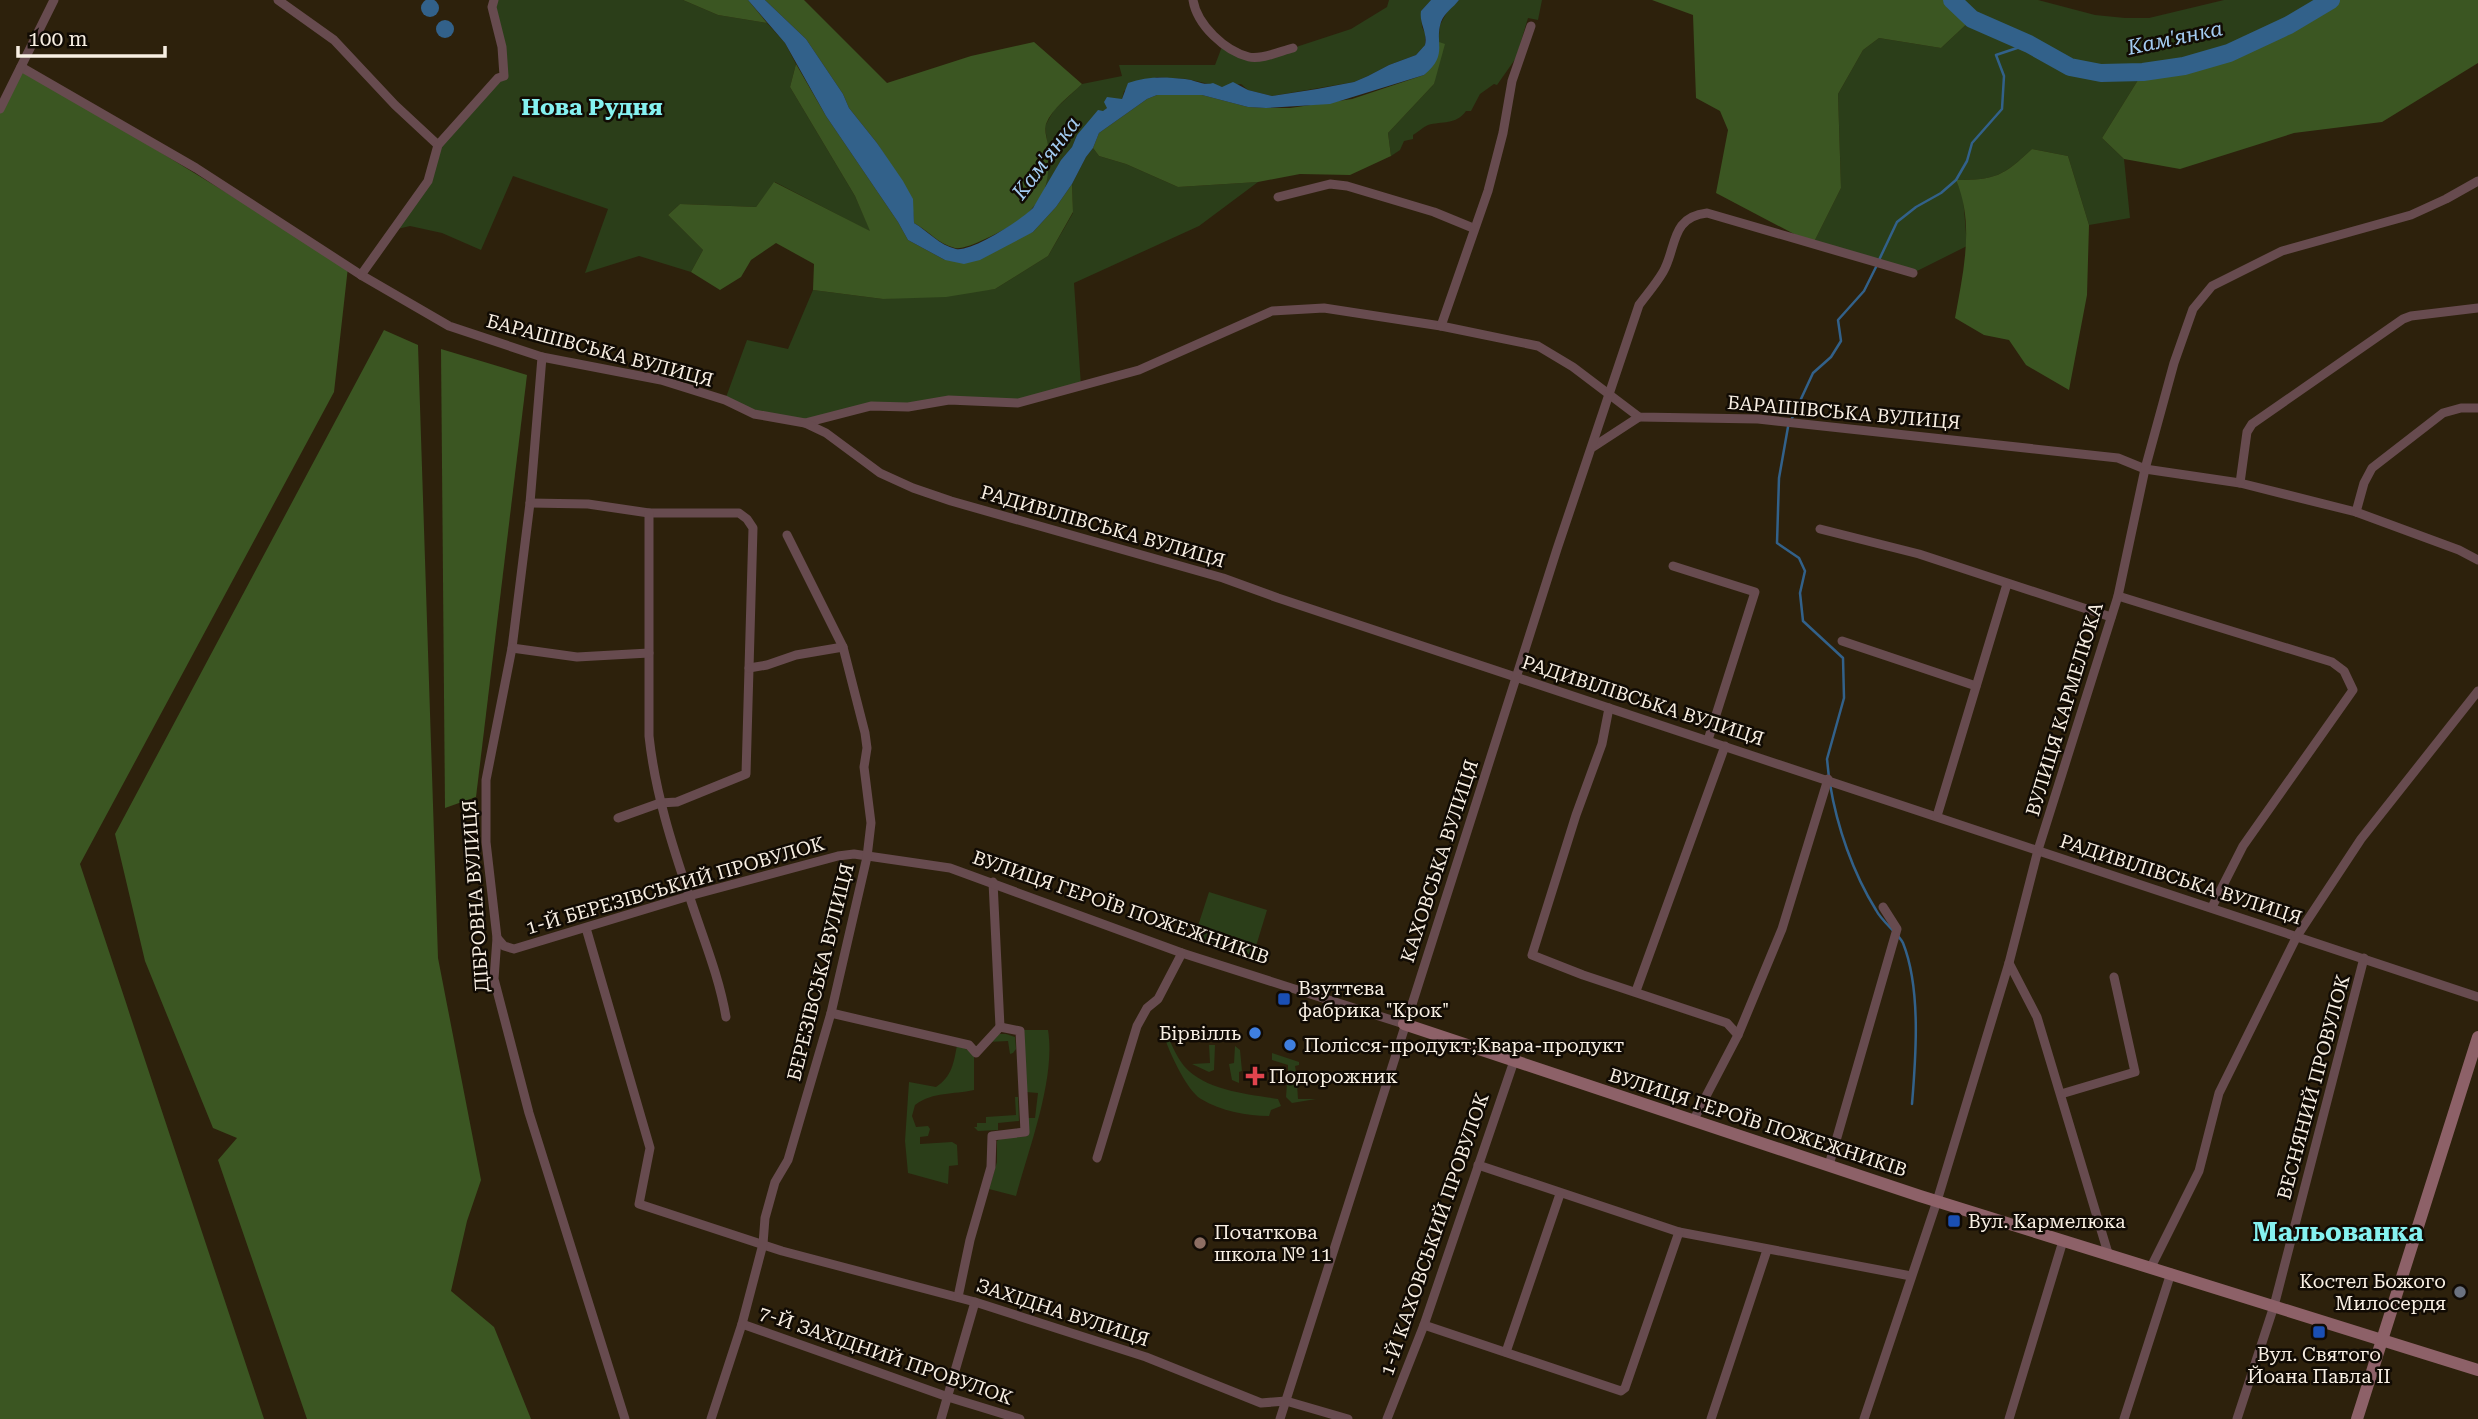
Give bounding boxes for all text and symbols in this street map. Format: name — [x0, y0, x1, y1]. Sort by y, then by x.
scale bar — [18, 14, 164, 58]
water label: Кам'янка — [2124, 16, 2225, 60]
text: 100 m — [28, 27, 88, 51]
district label: Нова Рудня — [521, 94, 663, 121]
water label: Кам'янка — [1007, 112, 1085, 205]
street label: БАРАШІВСЬКА ВУЛИЦЯ — [484, 309, 716, 392]
street label: БАРАШІВСЬКА ВУЛИЦЯ — [1726, 391, 1961, 434]
street label: РАДИВІЛІВСЬКА ВУЛИЦЯ — [978, 481, 1228, 572]
street label: ВУЛИЦЯ КАРМЕЛЮКА — [2021, 599, 2108, 819]
street label: РАДИВІЛІВСЬКА ВУЛИЦЯ — [1519, 650, 1767, 751]
street label: КАХОВСЬКА ВУЛИЦЯ — [1396, 757, 1483, 965]
street label: ДІБРОВНА ВУЛИЦЯ — [457, 799, 494, 993]
street label: РАДИВІЛІВСЬКА ВУЛИЦЯ — [2057, 829, 2305, 930]
street label: 1-Й БЕРЕЗІВСЬКИЙ ПРОВУЛОК — [523, 832, 827, 939]
street label: ВУЛИЦЯ ГЕРОЇВ ПОЖЕЖНИКІВ — [970, 846, 1272, 969]
street label: БЕРЕЗІВСЬКА ВУЛИЦЯ — [782, 861, 859, 1083]
street label: ВЕСНЯНИЙ ПРОВУЛОК — [2272, 972, 2355, 1202]
place label: Взуттєва фабрика "Крок" — [1298, 977, 1449, 1022]
marker: Взуттєва фабрика "Крок" — [1276, 991, 1292, 1007]
place label: Бірвілль — [1159, 1022, 1241, 1045]
marker: Бірвілль — [1247, 1025, 1263, 1041]
place label: Полісся-продукт;Квара-продукт — [1304, 1034, 1625, 1057]
marker: Полісся-продукт;Квара-продукт — [1282, 1037, 1298, 1053]
street label: ВУЛИЦЯ ГЕРОЇВ ПОЖЕЖНИКІВ — [1606, 1063, 1910, 1182]
place label: Подорожник — [1269, 1065, 1398, 1088]
marker: Подорожник — [1247, 1068, 1263, 1084]
street label: 1-Й КАХОВСЬКИЙ ПРОВУЛОК — [1375, 1090, 1494, 1379]
place label: Вул. Кармелюка — [1968, 1210, 2126, 1233]
marker: Вул. Кармелюка — [1946, 1213, 1962, 1229]
district label: Мальованка — [2252, 1217, 2424, 1247]
place label: Початкова школа № 11 — [1214, 1221, 1332, 1266]
marker: Початкова школа № 11 — [1192, 1235, 1208, 1251]
place label: Костел Божого Милосердя — [2299, 1270, 2446, 1315]
street label: ЗАХІДНА ВУЛИЦЯ — [973, 1274, 1152, 1351]
marker: Костел Божого Милосердя — [2452, 1284, 2468, 1300]
street label: 7-Й ЗАХІДНИЙ ПРОВУЛОК — [756, 1301, 1016, 1410]
marker: Вул. Святого Йоана Павла ІІ — [2311, 1324, 2327, 1340]
place label: Вул. Святого Йоана Павла ІІ — [2247, 1343, 2391, 1388]

